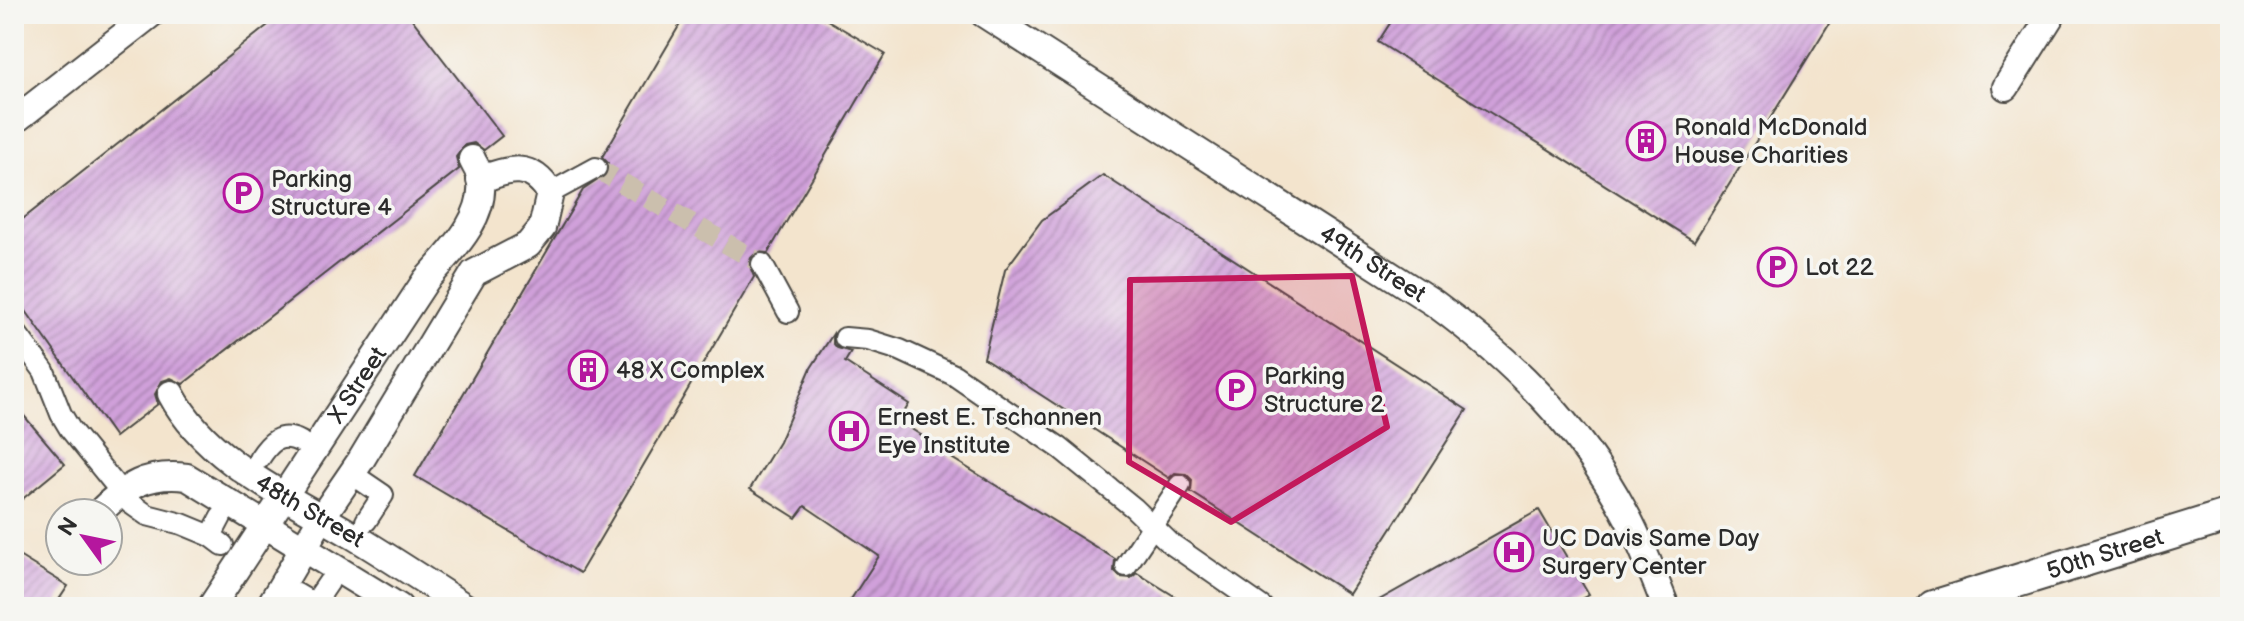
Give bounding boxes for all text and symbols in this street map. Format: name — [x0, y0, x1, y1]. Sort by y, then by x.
place label: Ronald McDonald House Charities — [1674, 113, 1868, 170]
building icon: Ronald McDonald House Charities — [1625, 120, 1667, 162]
place label: Parking Structure 4 — [271, 165, 392, 222]
parking icon: Parking Structure 4 — [222, 172, 264, 214]
street label: 49th Street — [1314, 219, 1432, 309]
parking icon: Lot 22 — [1756, 246, 1798, 288]
place label: Lot 22 — [1805, 253, 1874, 282]
street label: X Street — [321, 341, 393, 429]
building icon: 48 X Complex — [567, 349, 609, 391]
place label: 48 X Complex — [616, 356, 765, 385]
place label: Parking Structure 2 — [1264, 362, 1384, 419]
parking icon: Parking Structure 2 — [1215, 369, 1257, 411]
place label: Ernest E. Tschannen Eye Institute — [877, 403, 1102, 460]
hospital icon: Ernest E. Tschannen Eye Institute — [828, 410, 870, 452]
street label: 48th Street — [250, 468, 370, 554]
north arrow — [44, 497, 124, 577]
text: N — [53, 513, 84, 541]
street label: 50th Street — [2043, 522, 2167, 585]
place label: UC Davis Same Day Surgery Center — [1542, 524, 1759, 581]
hospital icon: UC Davis Same Day Surgery Center — [1493, 531, 1535, 573]

